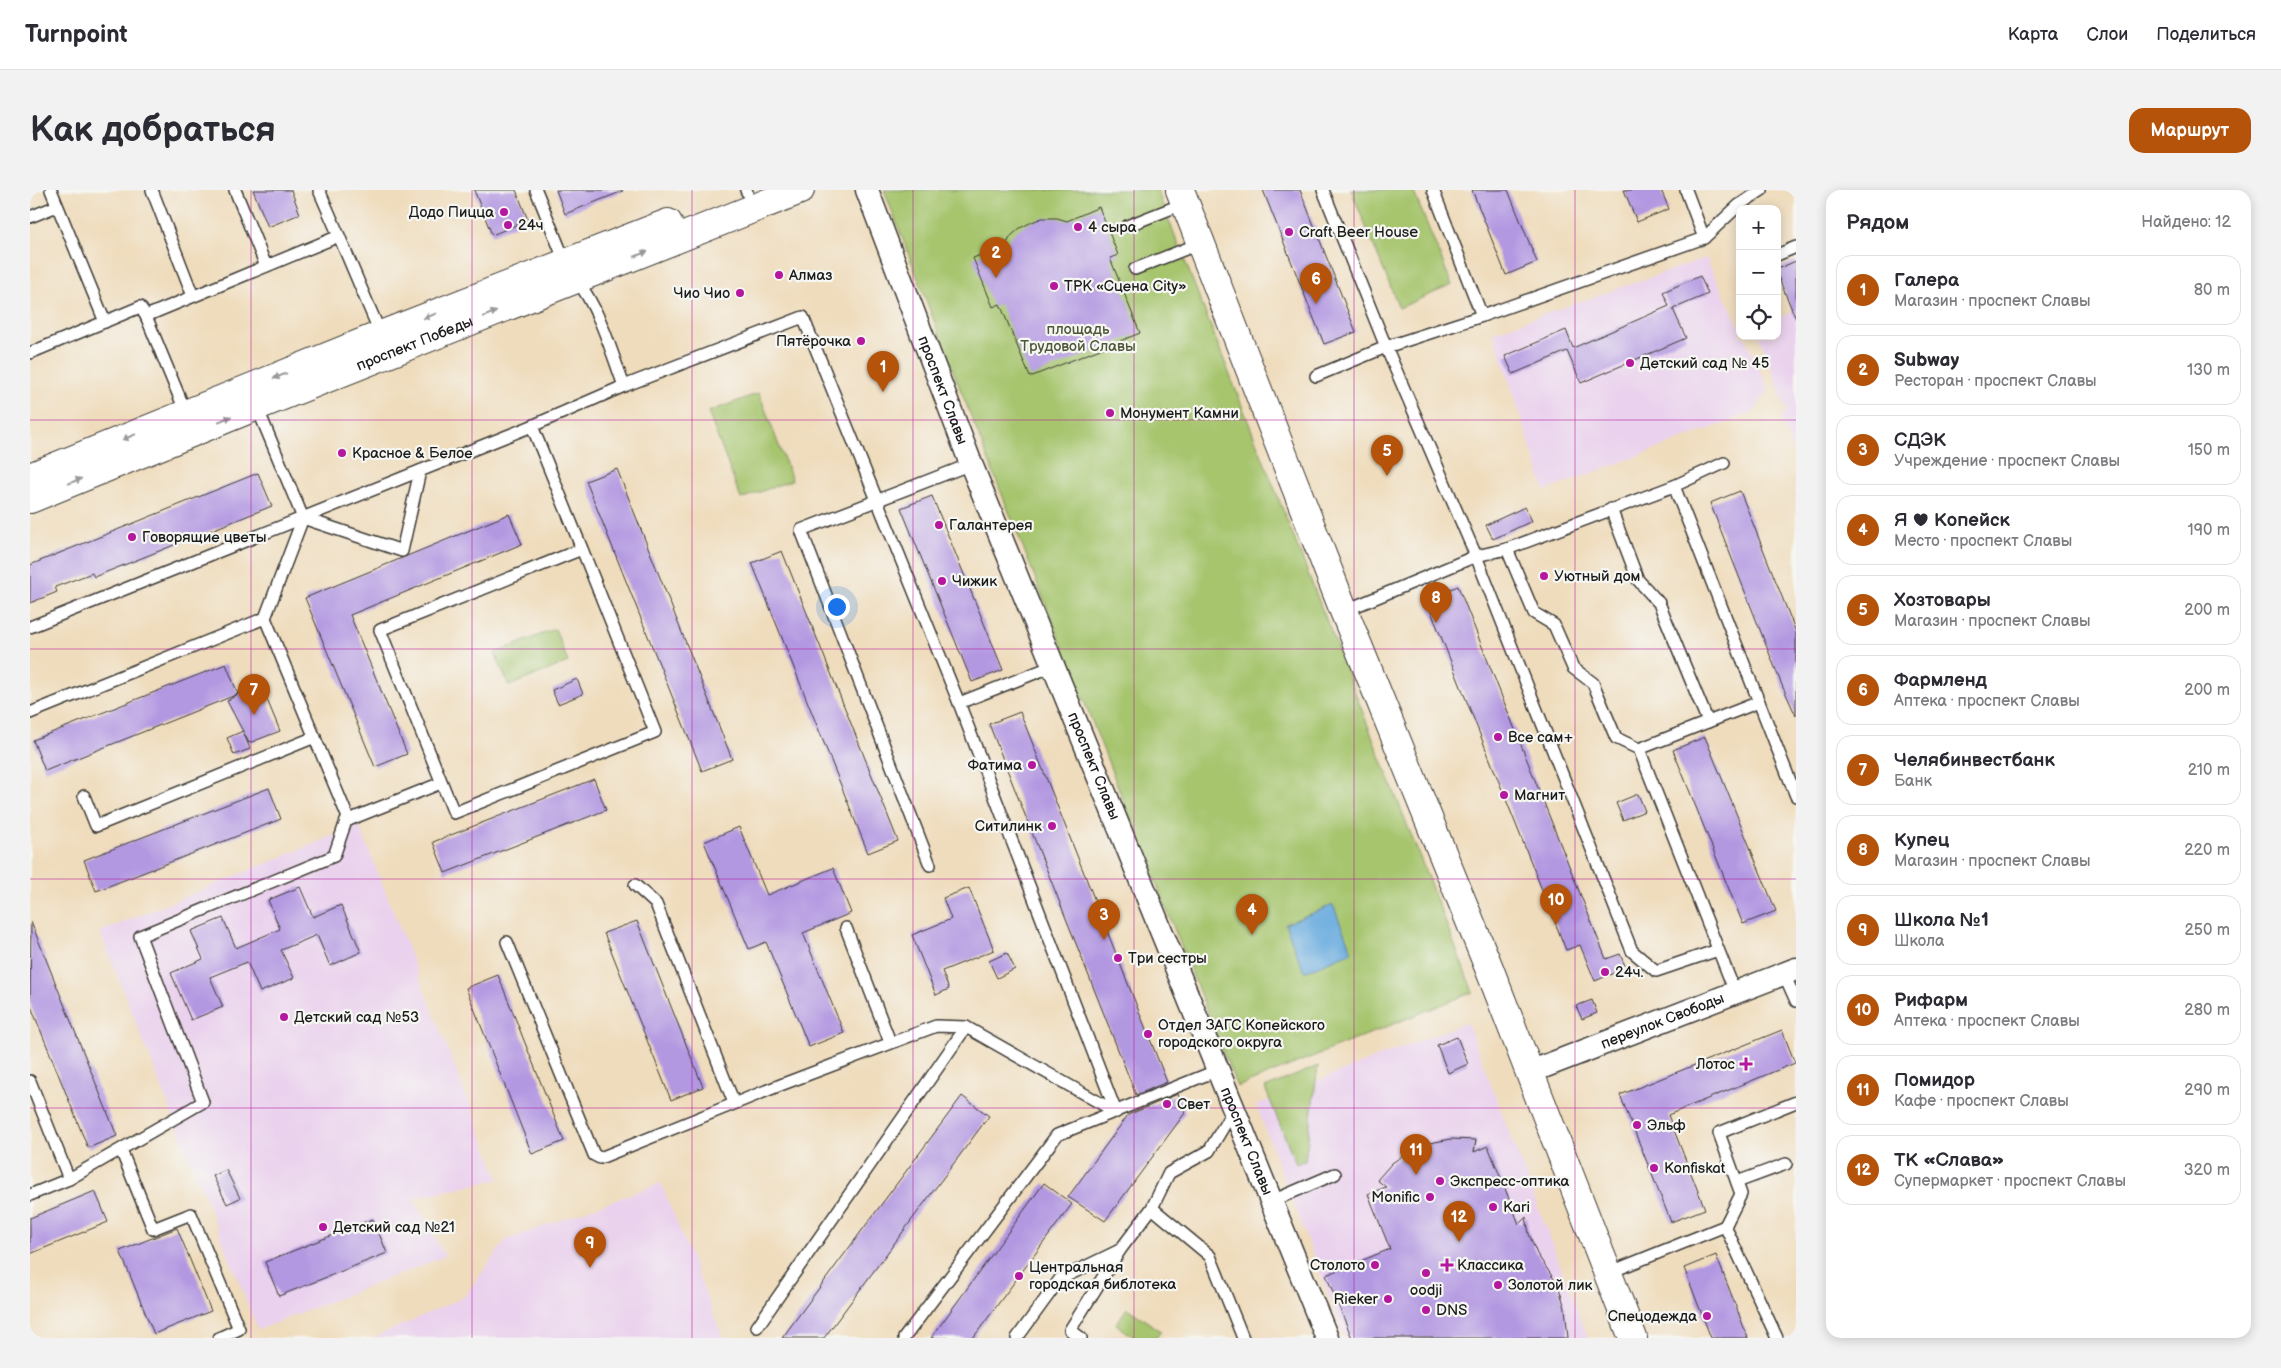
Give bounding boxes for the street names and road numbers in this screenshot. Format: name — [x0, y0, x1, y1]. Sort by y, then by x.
street label: проспект Победы — [354, 312, 476, 375]
street label: проспект Славы — [914, 333, 972, 447]
street label: проспект Славы — [1064, 709, 1124, 823]
street label: переулок Свободы — [1598, 988, 1727, 1053]
street label: проспект Славы — [1216, 1084, 1277, 1198]

